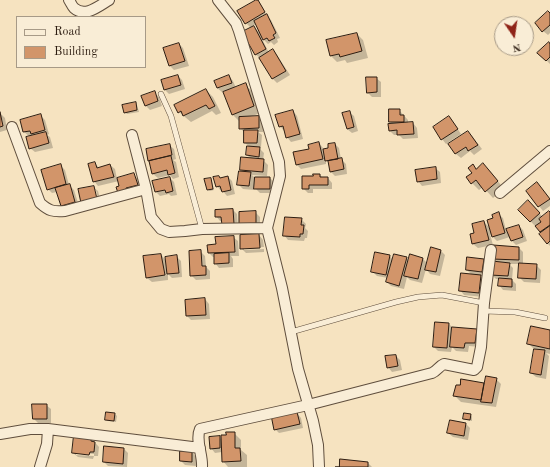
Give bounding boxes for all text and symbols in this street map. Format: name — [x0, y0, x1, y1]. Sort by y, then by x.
legend — [16, 16, 146, 68]
north arrow — [494, 16, 534, 56]
text: Road — [54, 26, 81, 38]
text: N — [511, 41, 522, 54]
text: Building — [54, 46, 98, 58]

